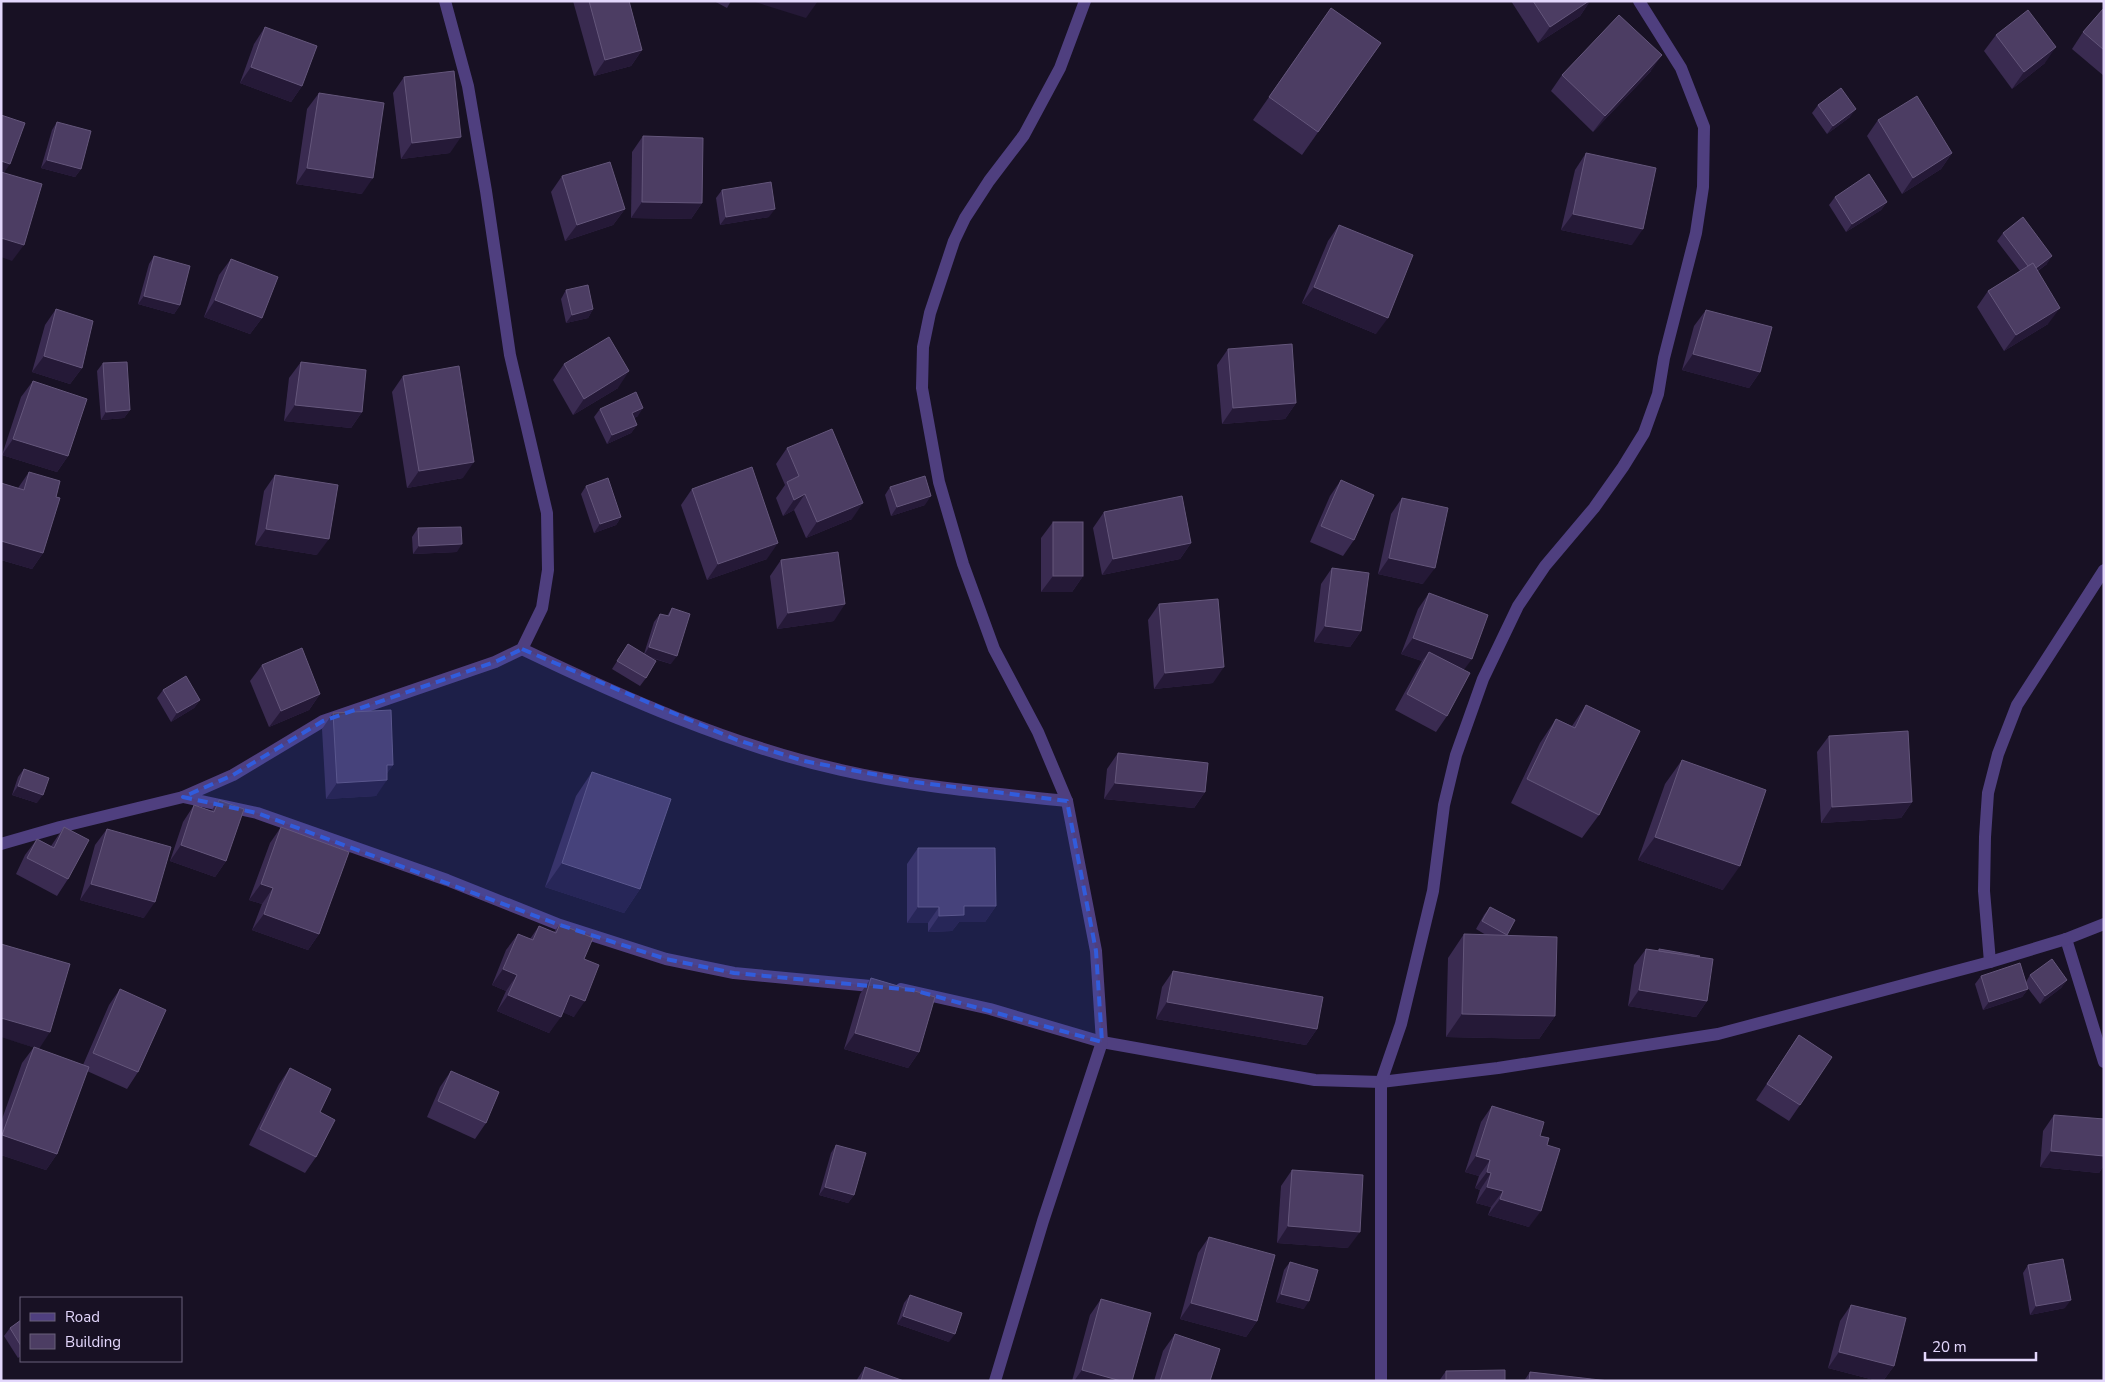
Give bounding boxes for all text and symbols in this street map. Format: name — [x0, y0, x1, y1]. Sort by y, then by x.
legend — [20, 1297, 182, 1362]
text: Road — [65, 1307, 100, 1327]
scale bar — [1925, 1330, 2036, 1362]
text: Building — [65, 1332, 121, 1352]
text: 20 m — [1932, 1337, 1967, 1357]

